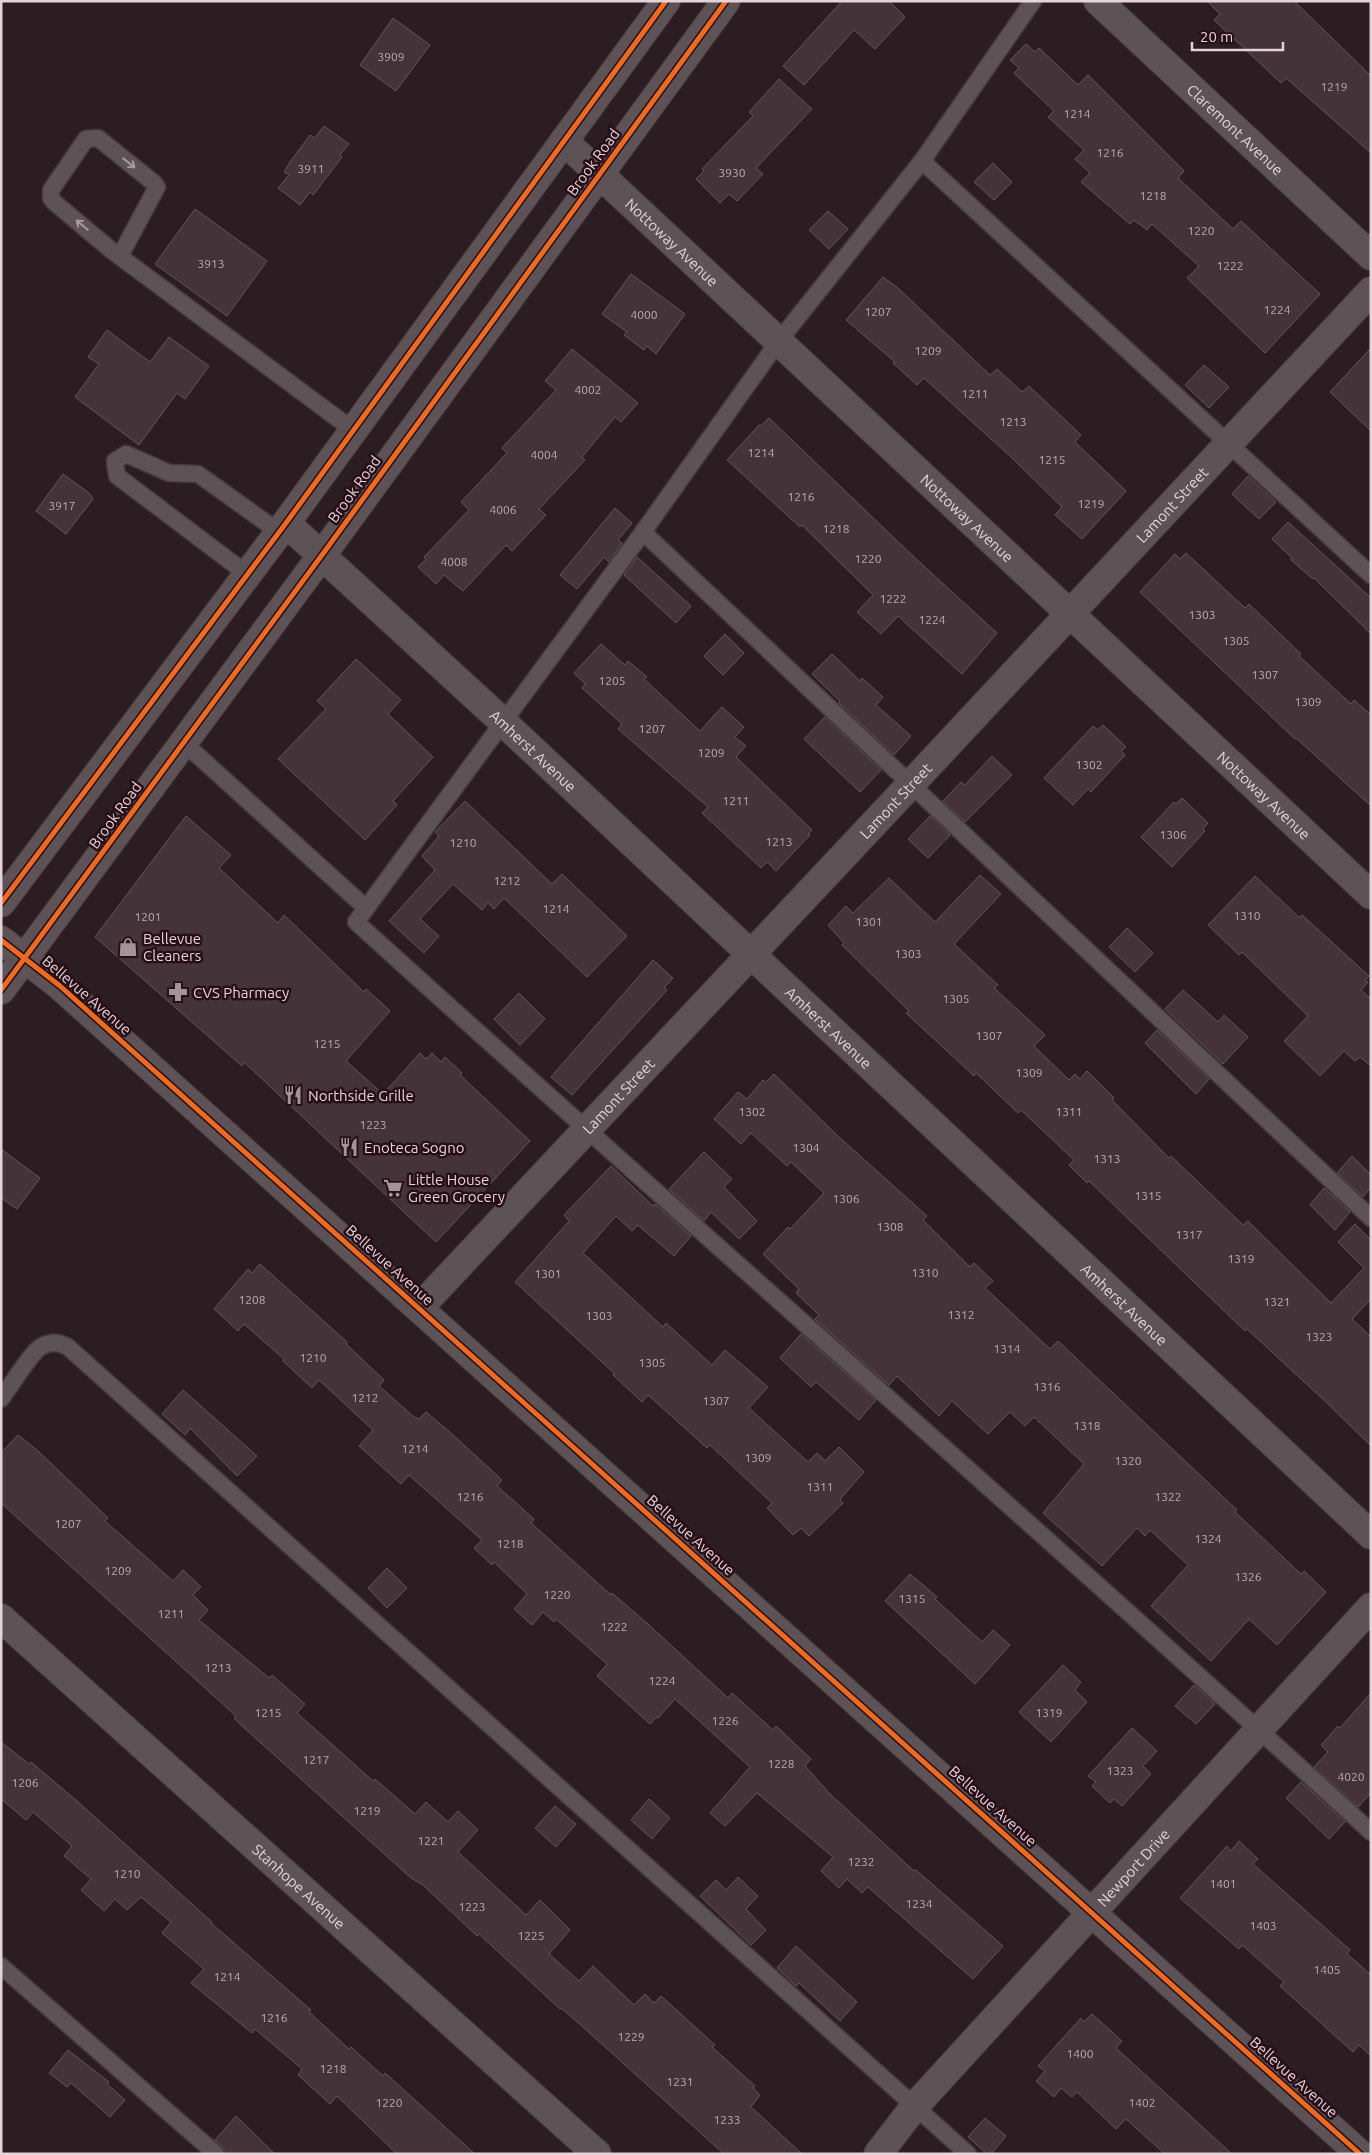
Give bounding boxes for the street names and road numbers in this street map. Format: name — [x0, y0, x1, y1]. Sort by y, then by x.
street label: Claremont Avenue — [1184, 80, 1287, 178]
street label: Brook Road — [563, 125, 623, 199]
street label: Nottoway Avenue — [622, 195, 722, 289]
street label: Brook Road — [324, 452, 384, 526]
street label: Lamont Street — [1132, 463, 1211, 546]
street label: Nottoway Avenue — [917, 470, 1017, 565]
street label: Amherst Avenue — [487, 706, 580, 795]
street label: Nottoway Avenue — [1214, 748, 1314, 842]
street label: Lamont Street — [856, 759, 935, 842]
street label: Brook Road — [85, 778, 145, 852]
street label: Bellevue Avenue — [39, 952, 135, 1038]
street label: Amherst Avenue — [782, 983, 876, 1072]
street label: Lamont Street — [579, 1055, 658, 1137]
street label: Bellevue Avenue — [343, 1221, 437, 1309]
street label: Amherst Avenue — [1078, 1260, 1171, 1349]
street label: Bellevue Avenue — [644, 1491, 738, 1579]
street label: Bellevue Avenue — [946, 1762, 1040, 1850]
street label: Newport Drive — [1094, 1825, 1173, 1909]
street label: Stanhope Avenue — [249, 1840, 349, 1932]
street label: Bellevue Avenue — [1247, 2033, 1341, 2121]

